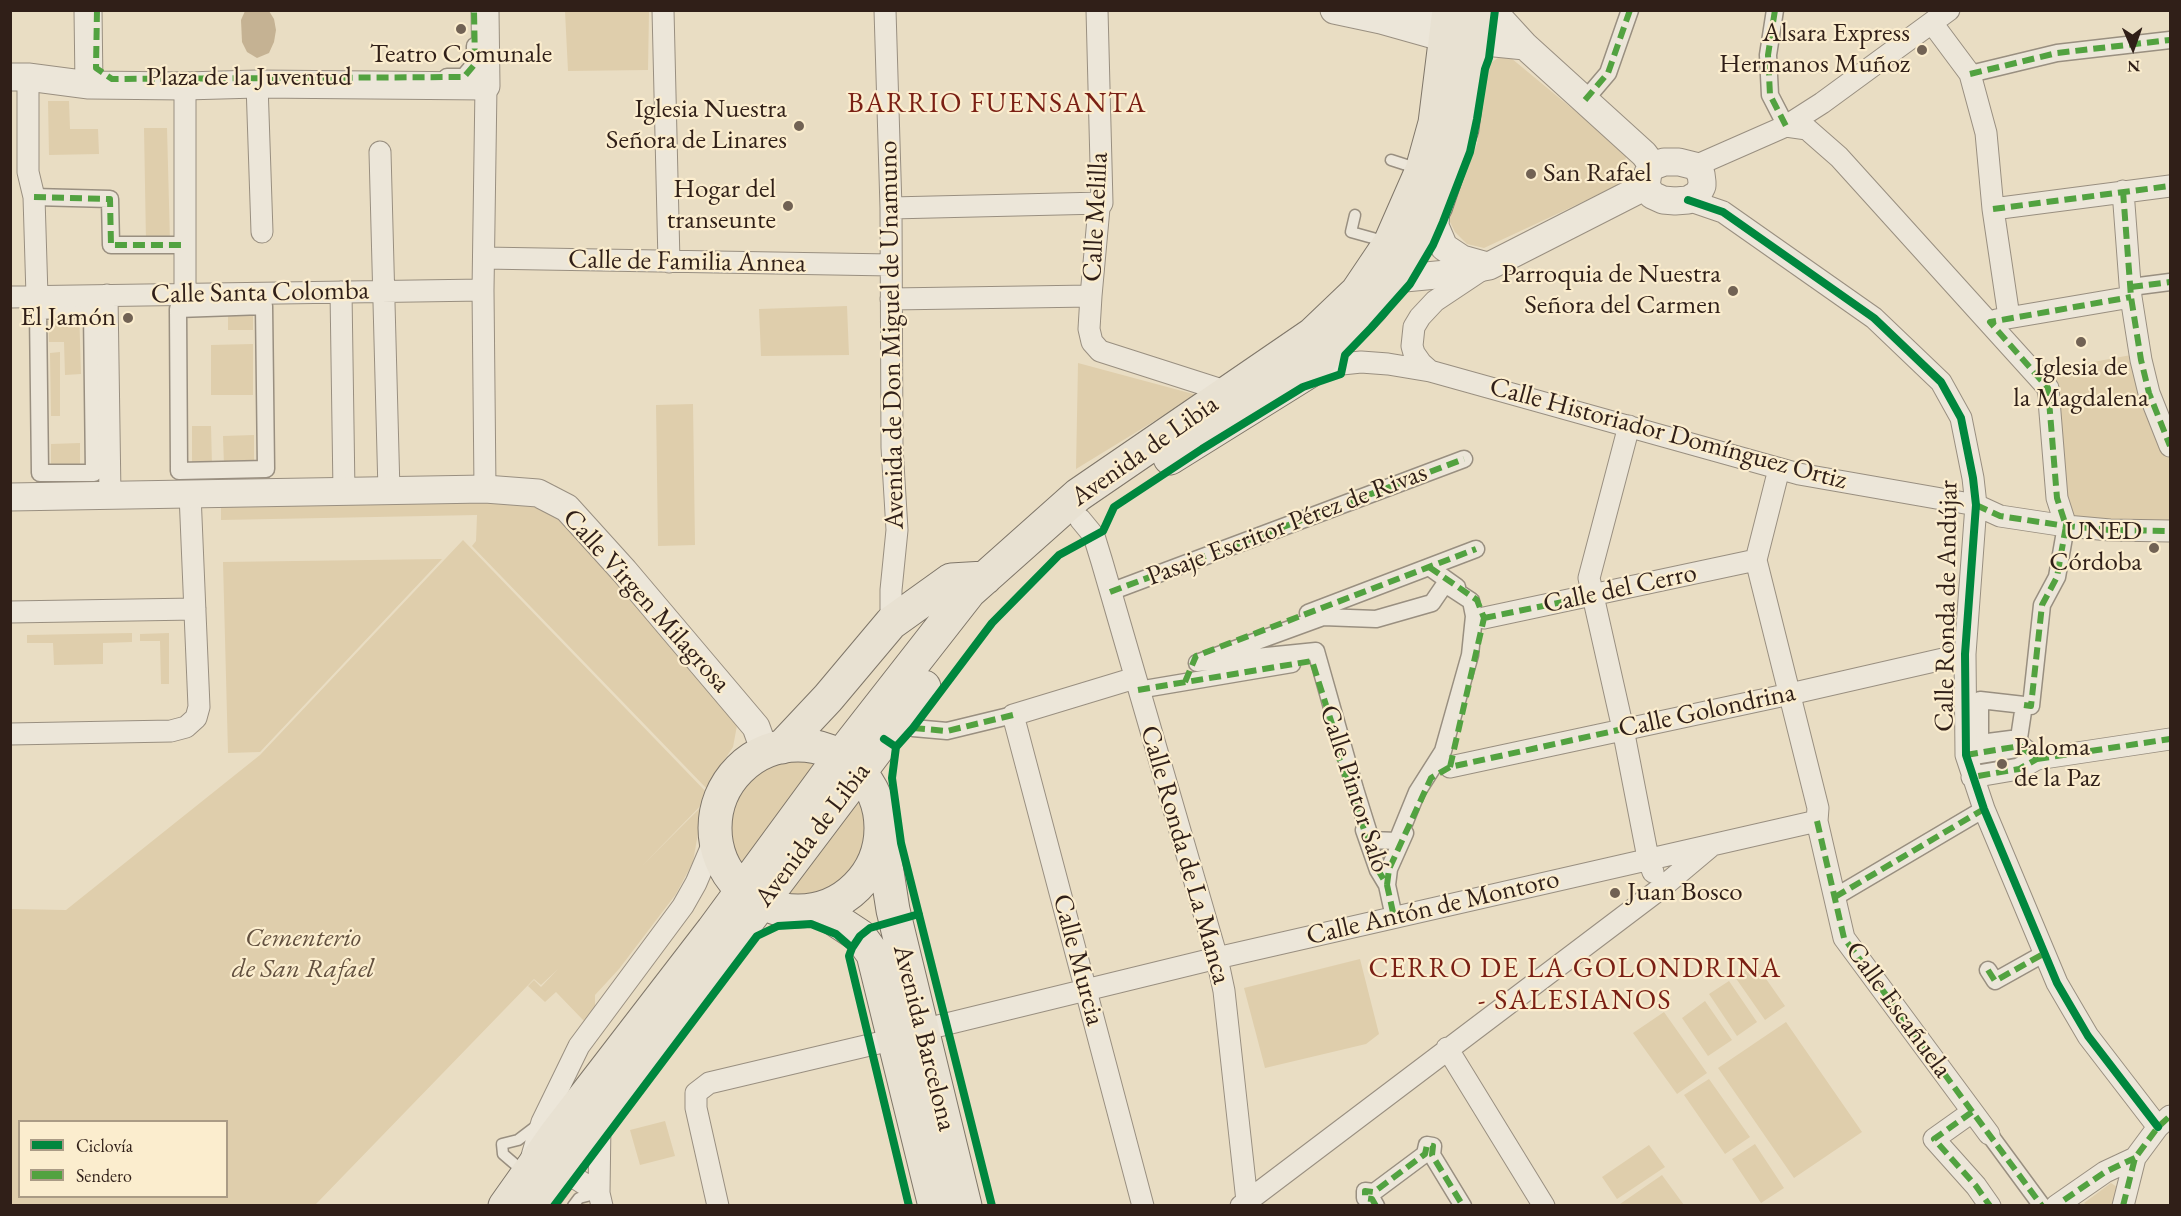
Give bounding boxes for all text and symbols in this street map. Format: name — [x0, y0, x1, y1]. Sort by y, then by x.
place label: Alsara Express Hermanos Muñoz — [1719, 18, 1910, 81]
north arrow — [2103, 18, 2163, 78]
marker: Teatro Comunale — [454, 22, 468, 36]
place label: Teatro Comunale — [370, 39, 552, 71]
marker: Alsara Express Hermanos Muñoz — [1915, 43, 1929, 57]
text: N — [2127, 56, 2140, 77]
street label: Plaza de la Juventud — [146, 62, 352, 94]
district label: BARRIO FUENSANTA — [847, 87, 1147, 121]
place label: Iglesia Nuestra Señora de Linares — [606, 94, 787, 157]
marker: Iglesia Nuestra Señora de Linares — [792, 119, 806, 133]
street label: Avenida de Don Miguel de Unamuno — [872, 140, 912, 530]
street label: Calle Melilla — [1076, 151, 1116, 283]
place label: San Rafael — [1543, 158, 1652, 190]
marker: San Rafael — [1524, 167, 1538, 181]
place label: Hogar del transeunte — [667, 174, 776, 237]
marker: Hogar del transeunte — [781, 199, 795, 213]
street label: Calle de Familia Annea — [568, 244, 806, 280]
place label: Parroquia de Nuestra Señora del Carmen — [1501, 259, 1721, 322]
street label: Calle Santa Colomba — [151, 275, 369, 311]
marker: Parroquia de Nuestra Señora del Carmen — [1726, 284, 1740, 298]
place label: El Jamón — [20, 302, 116, 334]
marker: El Jamón — [121, 311, 135, 325]
marker: Iglesia de la Magdalena — [2074, 335, 2088, 349]
place label: Iglesia de la Magdalena — [2013, 352, 2149, 415]
street label: Calle Historiador Domínguez Ortiz — [1486, 371, 1850, 497]
street label: Avenida de Libia — [1065, 388, 1225, 514]
street label: Pasaje Escritor Pérez de Rivas — [1142, 457, 1432, 593]
street label: Calle Ronda de Andújar — [1929, 480, 1965, 732]
street label: Calle Virgen Milagrosa — [555, 503, 737, 699]
place label: UNED Córdoba — [2049, 516, 2142, 579]
marker: UNED Córdoba — [2147, 541, 2161, 555]
street label: Calle del Cerro — [1540, 557, 1700, 621]
street label: Calle Golondrina — [1616, 676, 1798, 746]
street label: Calle Pintor Saló — [1312, 701, 1396, 877]
street label: Calle Ronda de La Manca — [1133, 722, 1237, 988]
place label: Paloma de la Paz — [2014, 732, 2100, 795]
street label: Avenida de Libia — [748, 756, 878, 914]
marker: Paloma de la Paz — [1995, 757, 2009, 771]
street label: Calle Antón de Montoro — [1303, 863, 1563, 953]
place label: Juan Bosco — [1627, 877, 1743, 909]
marker: Juan Bosco — [1608, 886, 1622, 900]
street label: Calle Murcia — [1045, 891, 1111, 1029]
park label: Cementerio de San Rafael — [232, 923, 374, 986]
street label: Calle Escañuela — [1838, 936, 1958, 1084]
street label: Avenida Barcelona — [885, 942, 963, 1134]
district label: CERRO DE LA GOLONDRINA - SALESIANOS — [1368, 952, 1782, 1018]
legend — [18, 1120, 228, 1198]
text: Ciclovía — [76, 1134, 133, 1157]
text: Sendero — [76, 1164, 132, 1187]

